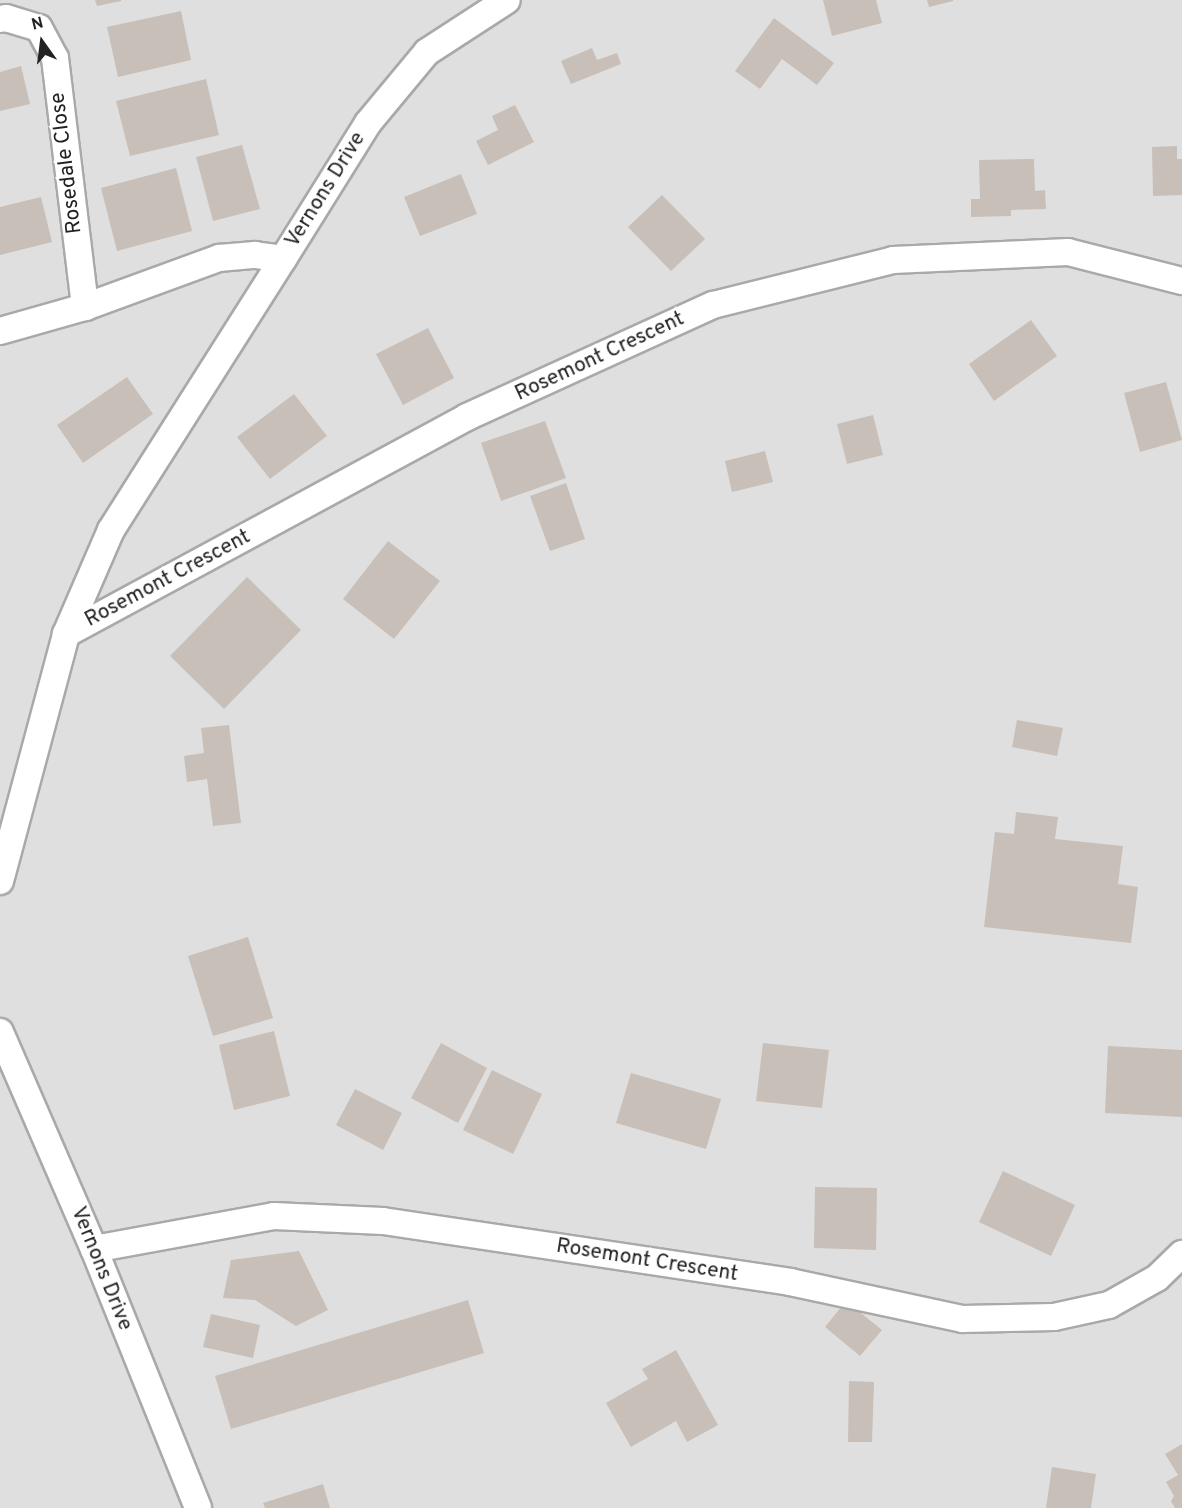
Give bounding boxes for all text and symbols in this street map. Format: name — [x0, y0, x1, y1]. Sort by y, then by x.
north arrow — [12, 12, 72, 72]
text: N — [30, 13, 46, 36]
street label: Rosedale Close — [46, 91, 88, 235]
street label: Vernons Drive — [281, 128, 371, 252]
street label: Rosemont Crescent — [511, 307, 689, 407]
street label: Rosemont Crescent — [81, 525, 255, 633]
street label: Vernons Drive — [65, 1203, 137, 1335]
street label: Rosemont Crescent — [554, 1234, 740, 1288]

